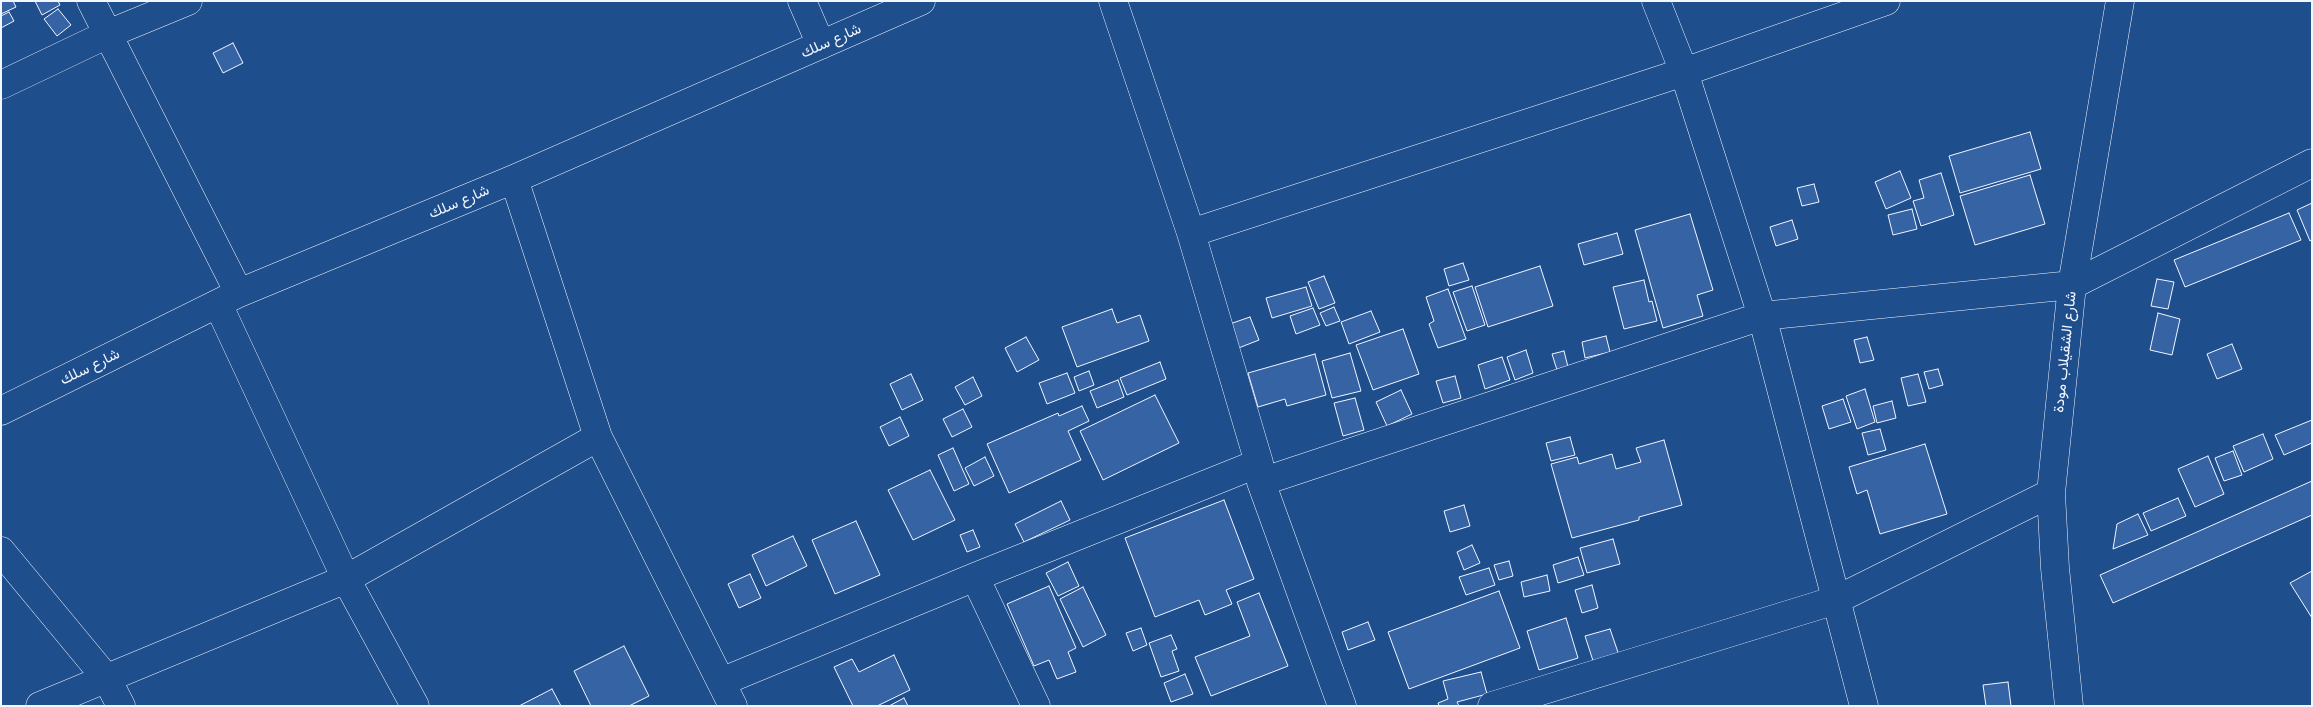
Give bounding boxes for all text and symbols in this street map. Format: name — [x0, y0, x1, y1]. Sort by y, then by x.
street label: شارع سلك — [798, 20, 864, 62]
street label: شارع سلك — [426, 181, 492, 223]
street label: شارع الشقيلاب مودة — [2050, 290, 2080, 414]
street label: شارع سلك — [57, 345, 123, 389]

